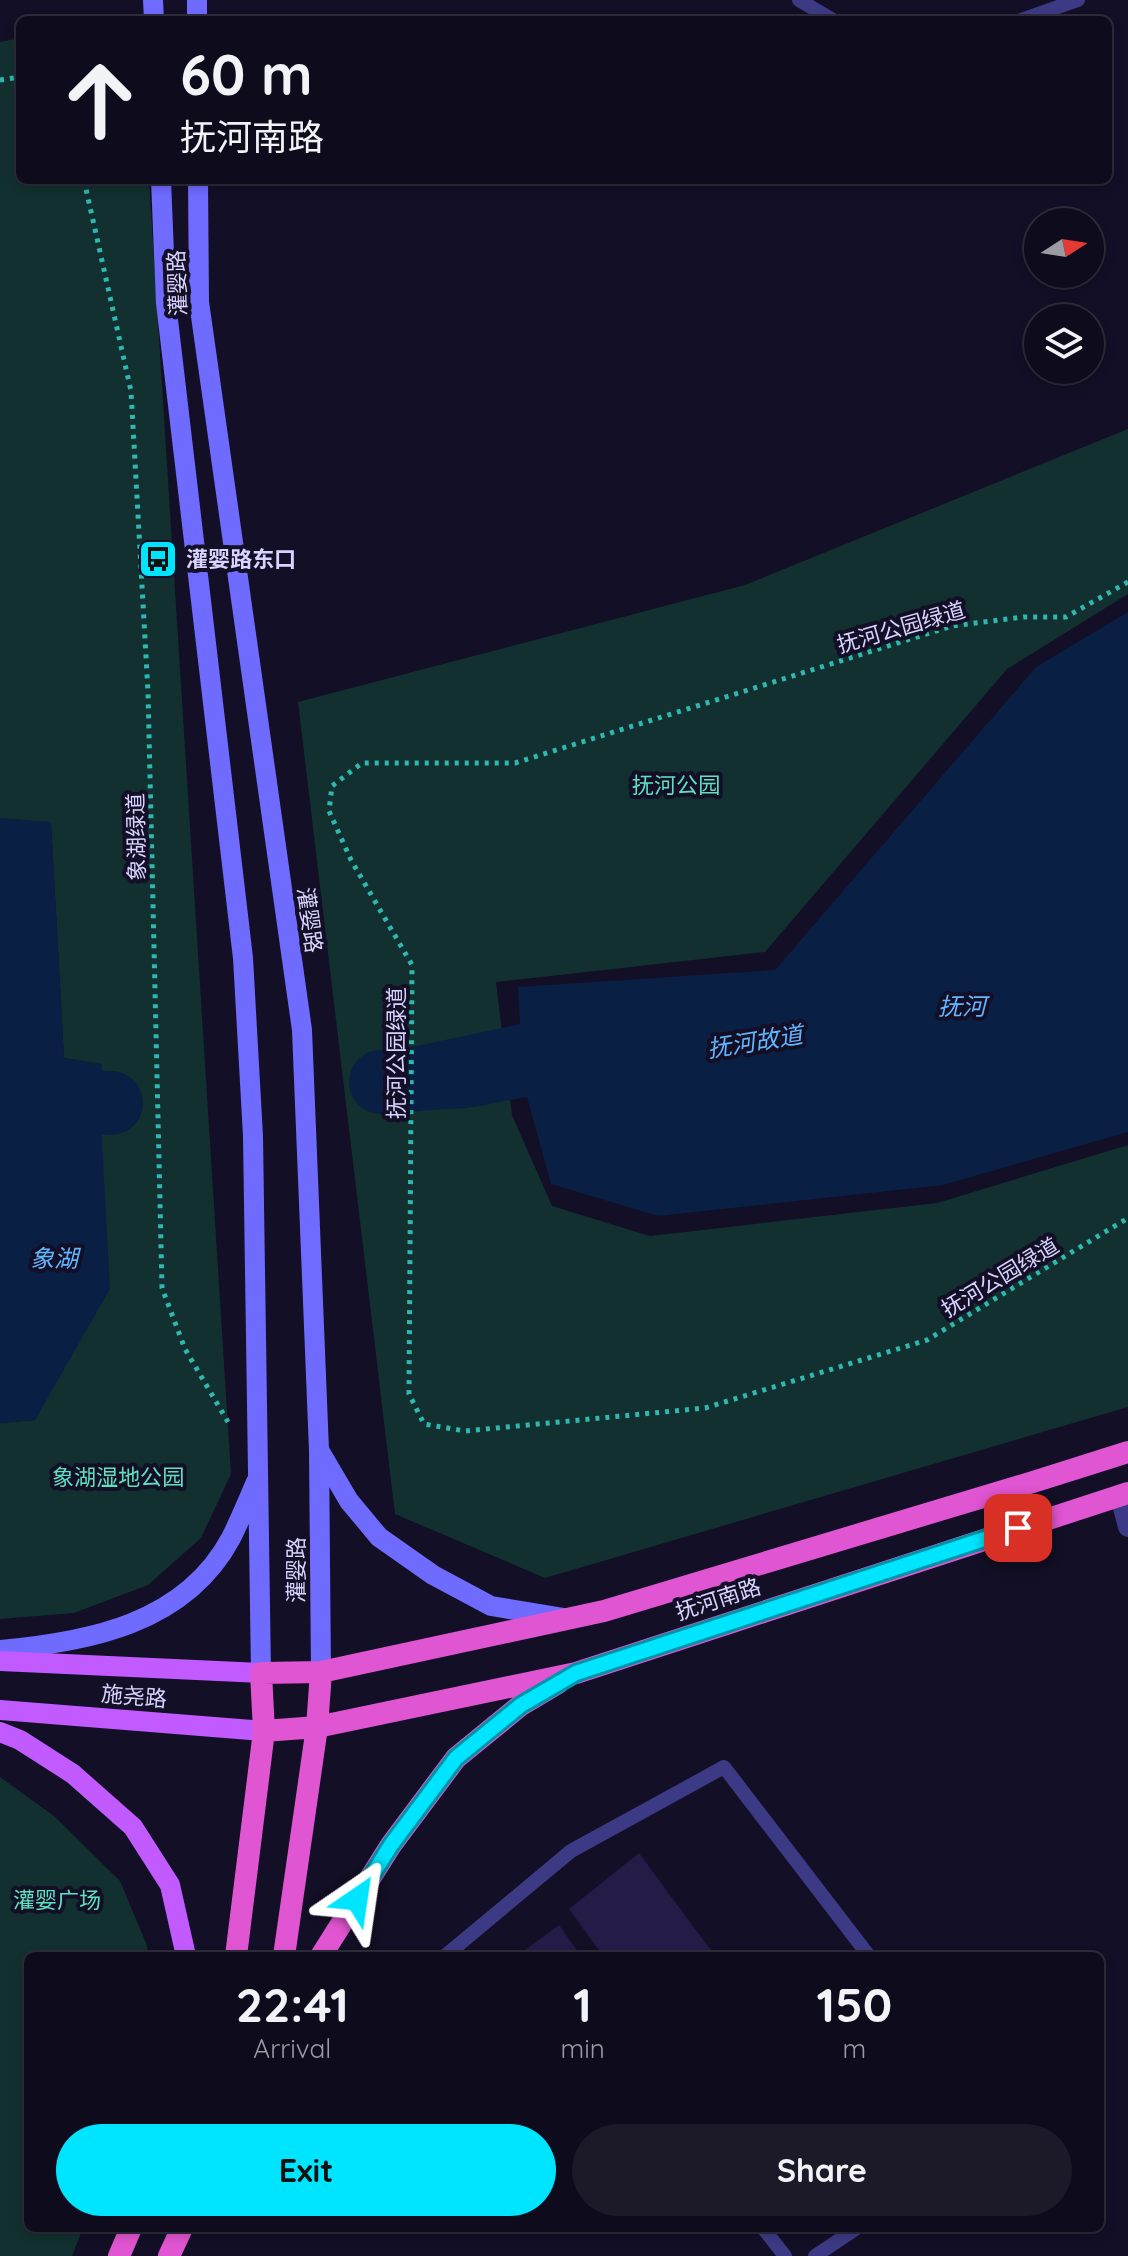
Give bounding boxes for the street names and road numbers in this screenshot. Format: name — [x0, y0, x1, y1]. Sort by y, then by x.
street label: 灌婴路 — [162, 250, 192, 316]
street label: 抚河公园绿道 — [834, 595, 968, 659]
street label: 象湖绿道 — [121, 793, 151, 881]
street label: 灌婴路 — [292, 885, 328, 955]
street label: 抚河公园绿道 — [382, 987, 410, 1119]
street label: 抚河公园绿道 — [936, 1231, 1064, 1323]
street label: 灌婴路 — [282, 1537, 310, 1603]
street label: 抚河南路 — [672, 1572, 764, 1626]
street label: 施尧路 — [100, 1679, 168, 1713]

